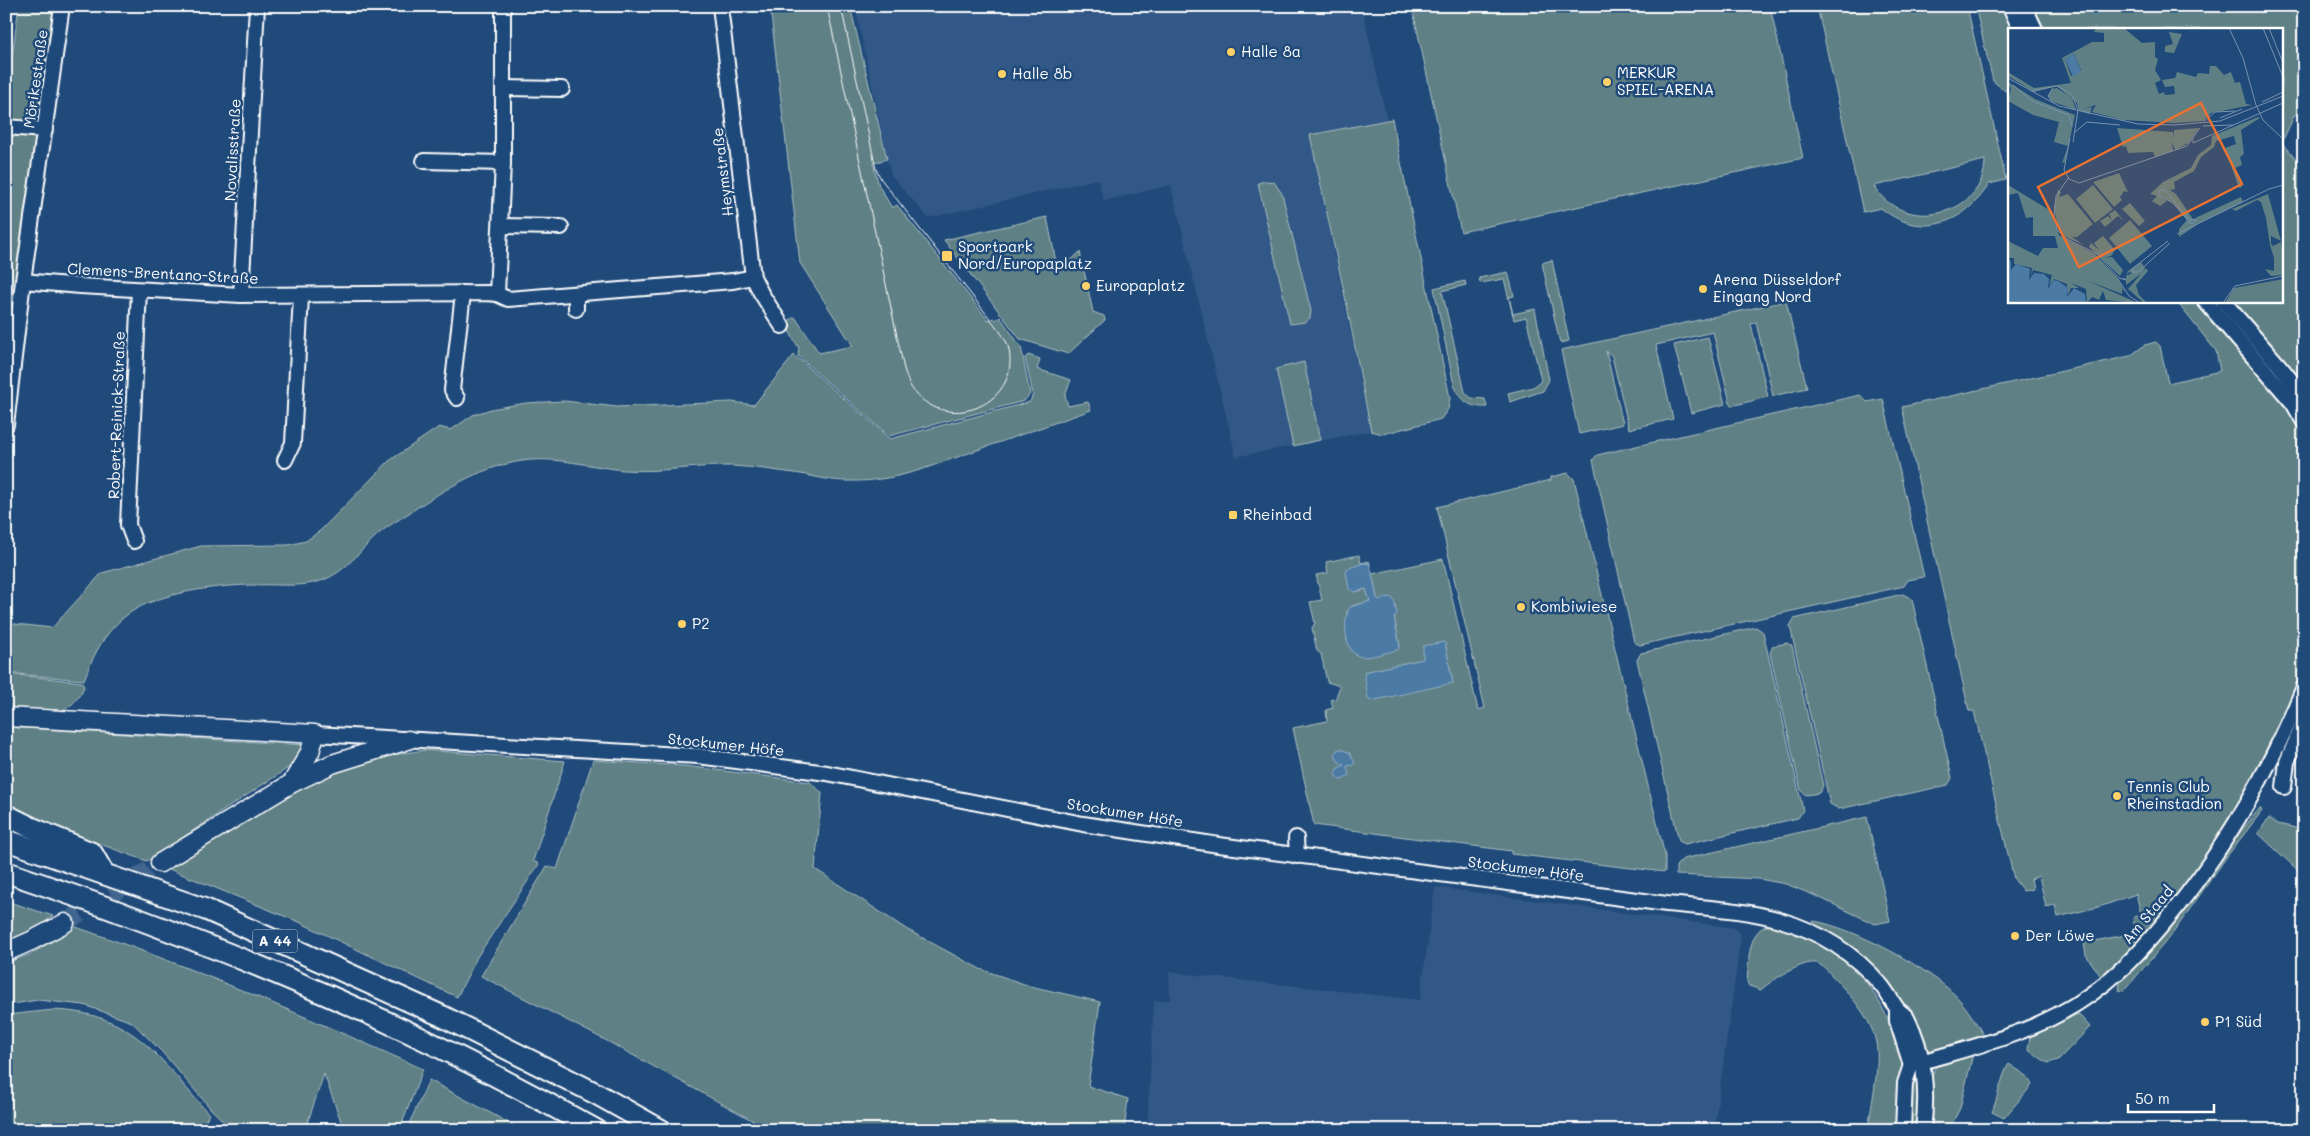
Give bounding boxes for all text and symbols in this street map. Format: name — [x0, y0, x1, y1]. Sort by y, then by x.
street label: Mörikestraße — [18, 28, 52, 130]
inset map — [2008, 28, 2282, 302]
place label: Halle 8a — [1241, 41, 1301, 61]
marker: Halle 8a — [1225, 46, 1237, 58]
place label: MERKUR SPIEL-ARENA — [1617, 62, 1714, 99]
place label: Halle 8b — [1012, 63, 1072, 83]
marker: Halle 8b — [996, 68, 1008, 80]
marker: MERKUR SPIEL-ARENA — [1601, 76, 1613, 88]
street label: Novalisstraße — [219, 98, 245, 202]
street label: Heymstraße — [707, 127, 737, 218]
place label: Sportpark Nord/Europaplatz — [958, 236, 1092, 273]
marker: Sportpark Nord/Europaplatz — [940, 249, 954, 263]
street label: Clemens-Brentano-Straße — [67, 258, 259, 288]
place label: Arena Düsseldorf Eingang Nord — [1713, 269, 1842, 306]
place label: Europaplatz — [1096, 275, 1185, 295]
marker: Europaplatz — [1080, 280, 1092, 292]
marker: Arena Düsseldorf Eingang Nord — [1697, 283, 1709, 295]
street label: Robert-Reinick-Straße — [103, 331, 129, 499]
place label: Rheinbad — [1243, 504, 1312, 524]
marker: Rheinbad — [1227, 509, 1239, 521]
place label: Kombiwiese — [1531, 596, 1617, 616]
marker: Kombiwiese — [1515, 601, 1527, 613]
place label: P2 — [692, 613, 710, 633]
marker: P2 — [676, 618, 688, 630]
street label: Stockumer Höfe — [667, 728, 785, 760]
place label: Tennis Club Rheinstadion — [2127, 776, 2222, 813]
marker: Tennis Club Rheinstadion — [2111, 790, 2123, 802]
street label: Stockumer Höfe — [1066, 793, 1185, 831]
street label: Stockumer Höfe — [1467, 851, 1586, 885]
street label: Am Staad — [2117, 881, 2178, 948]
place label: Der Löwe — [2025, 925, 2095, 945]
road number: A 44 — [252, 929, 298, 952]
marker: Der Löwe — [2009, 930, 2021, 942]
place label: P1 Süd — [2215, 1011, 2262, 1031]
marker: P1 Süd — [2199, 1016, 2211, 1028]
scale bar — [2128, 1081, 2214, 1113]
text: 50 m — [2135, 1088, 2170, 1108]

